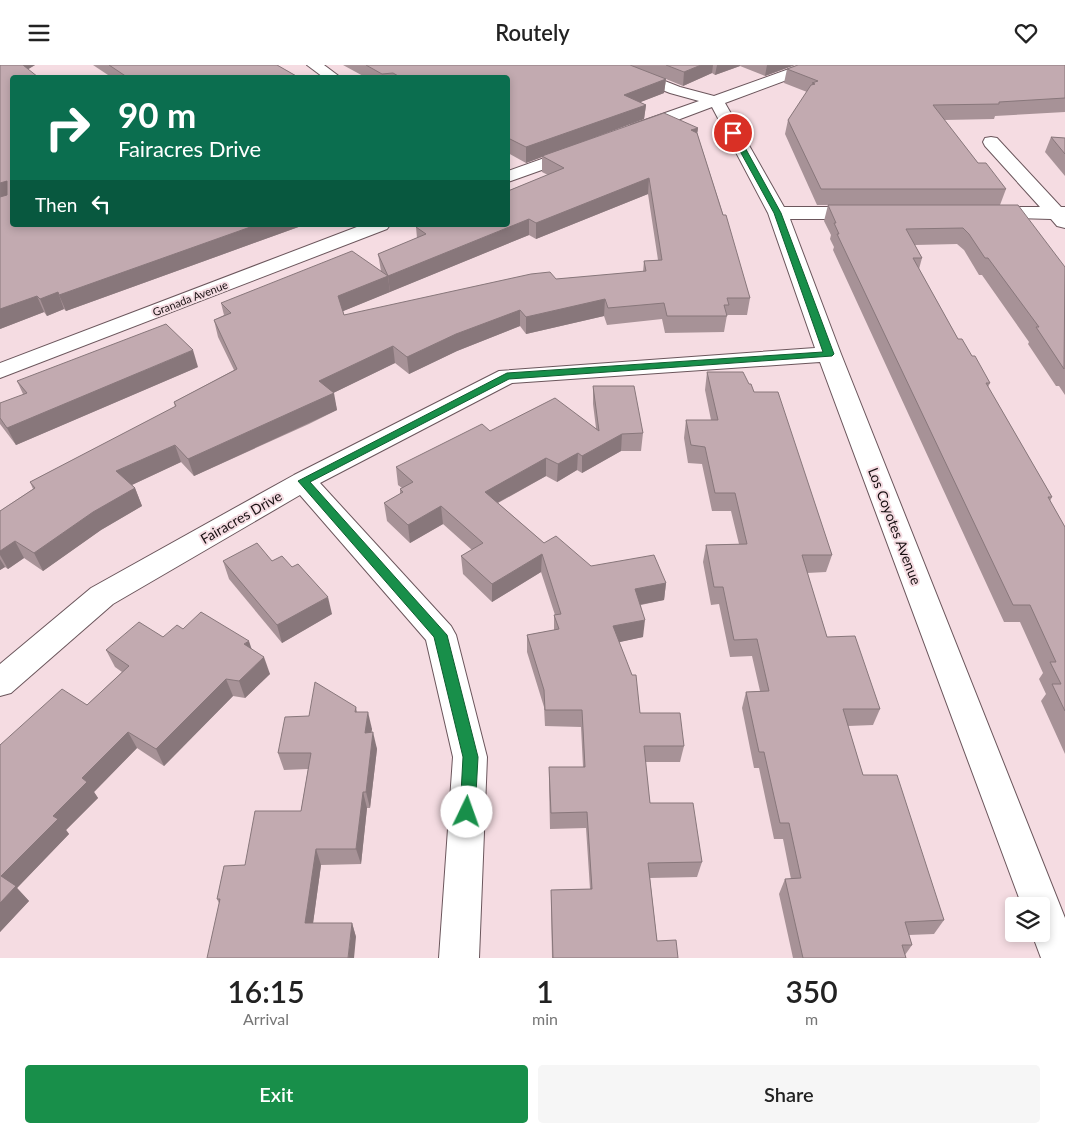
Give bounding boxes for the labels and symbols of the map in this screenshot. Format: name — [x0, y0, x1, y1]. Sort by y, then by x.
pin — [712, 112, 754, 154]
street label: Granada Avenue — [151, 278, 230, 318]
street label: Los Coyotes Avenue — [865, 465, 925, 587]
street label: Fairacres Drive — [197, 487, 285, 547]
position arrow — [440, 785, 492, 837]

